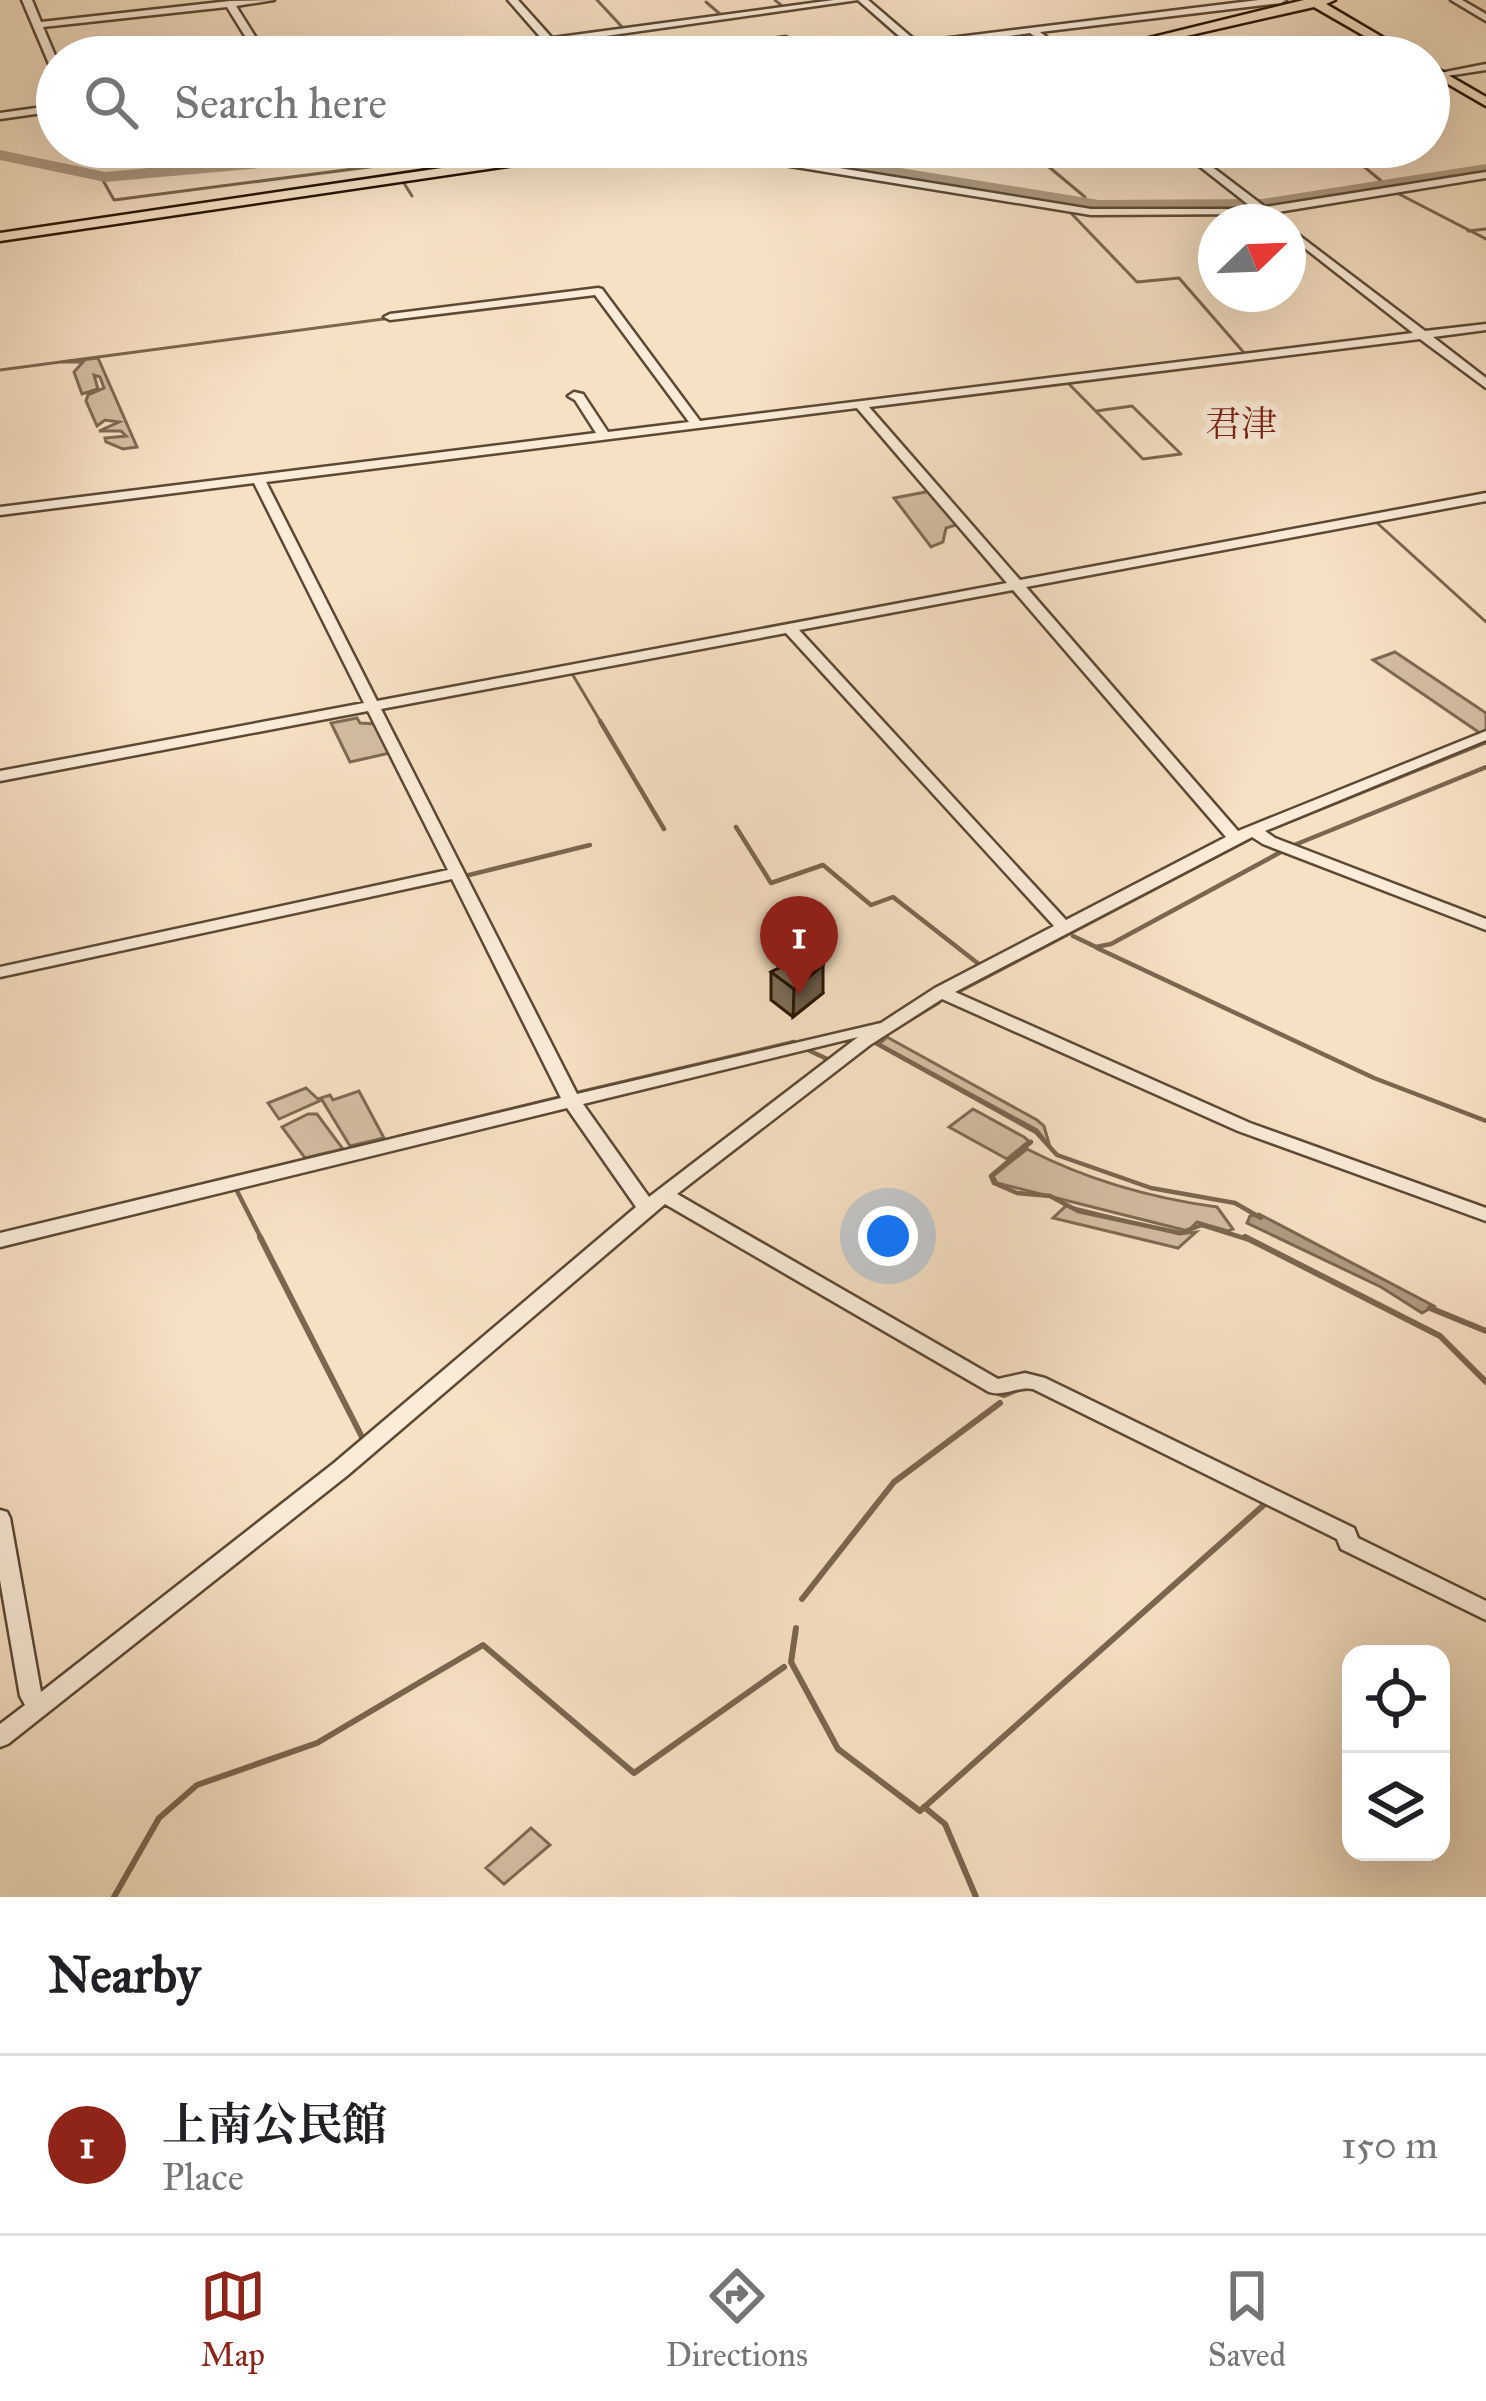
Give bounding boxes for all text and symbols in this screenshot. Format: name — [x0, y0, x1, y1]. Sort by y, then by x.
search box — [36, 36, 1450, 168]
icon: search — [78, 69, 144, 135]
text: Search here — [174, 75, 387, 130]
north arrow — [1198, 204, 1306, 312]
district label: 君津 — [1205, 402, 1277, 446]
pin: 1 — [760, 896, 838, 995]
your location — [858, 1206, 918, 1266]
map controls — [1342, 1645, 1450, 1861]
button: locate — [1342, 1645, 1450, 1753]
button: layers — [1342, 1753, 1450, 1861]
text: Nearby — [48, 1944, 200, 2006]
text: 上南公民館 — [162, 2097, 387, 2152]
text: 1 — [79, 2121, 95, 2169]
text: 150 m — [1341, 2121, 1438, 2169]
text: Place — [162, 2153, 244, 2201]
tab: Map — [200, 2263, 266, 2375]
tab: Directions — [666, 2263, 808, 2375]
tab: Saved — [1208, 2263, 1286, 2375]

